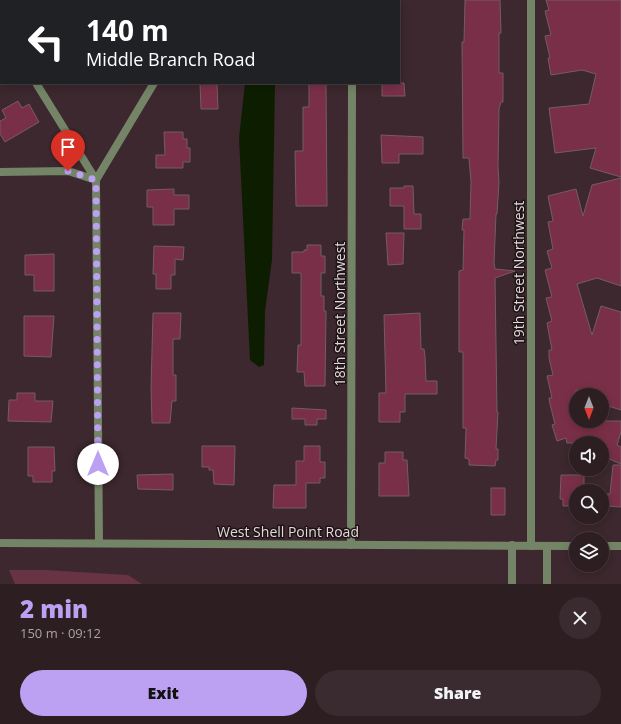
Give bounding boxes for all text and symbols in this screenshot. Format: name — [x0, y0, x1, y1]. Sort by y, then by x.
text: 140 m — [86, 11, 169, 49]
icon: left — [20, 16, 72, 68]
text: Middle Branch Road — [86, 47, 255, 71]
pin — [51, 130, 85, 171]
icon: arrive — [57, 136, 79, 158]
street label: 19th Street Northwest — [509, 201, 528, 345]
street label: 18th Street Northwest — [330, 242, 349, 386]
north arrow — [569, 388, 609, 428]
map controls — [569, 388, 609, 572]
button: sound — [569, 436, 609, 476]
position arrow — [77, 443, 119, 485]
button: search — [569, 484, 609, 524]
street label: West Shell Point Road — [217, 522, 359, 541]
button: layers — [569, 532, 609, 572]
text: 2 min — [20, 592, 88, 625]
button: close — [559, 597, 601, 639]
text: 150 m · 09:12 — [20, 624, 101, 642]
button: Exit — [20, 670, 307, 716]
button: Share — [315, 670, 601, 716]

